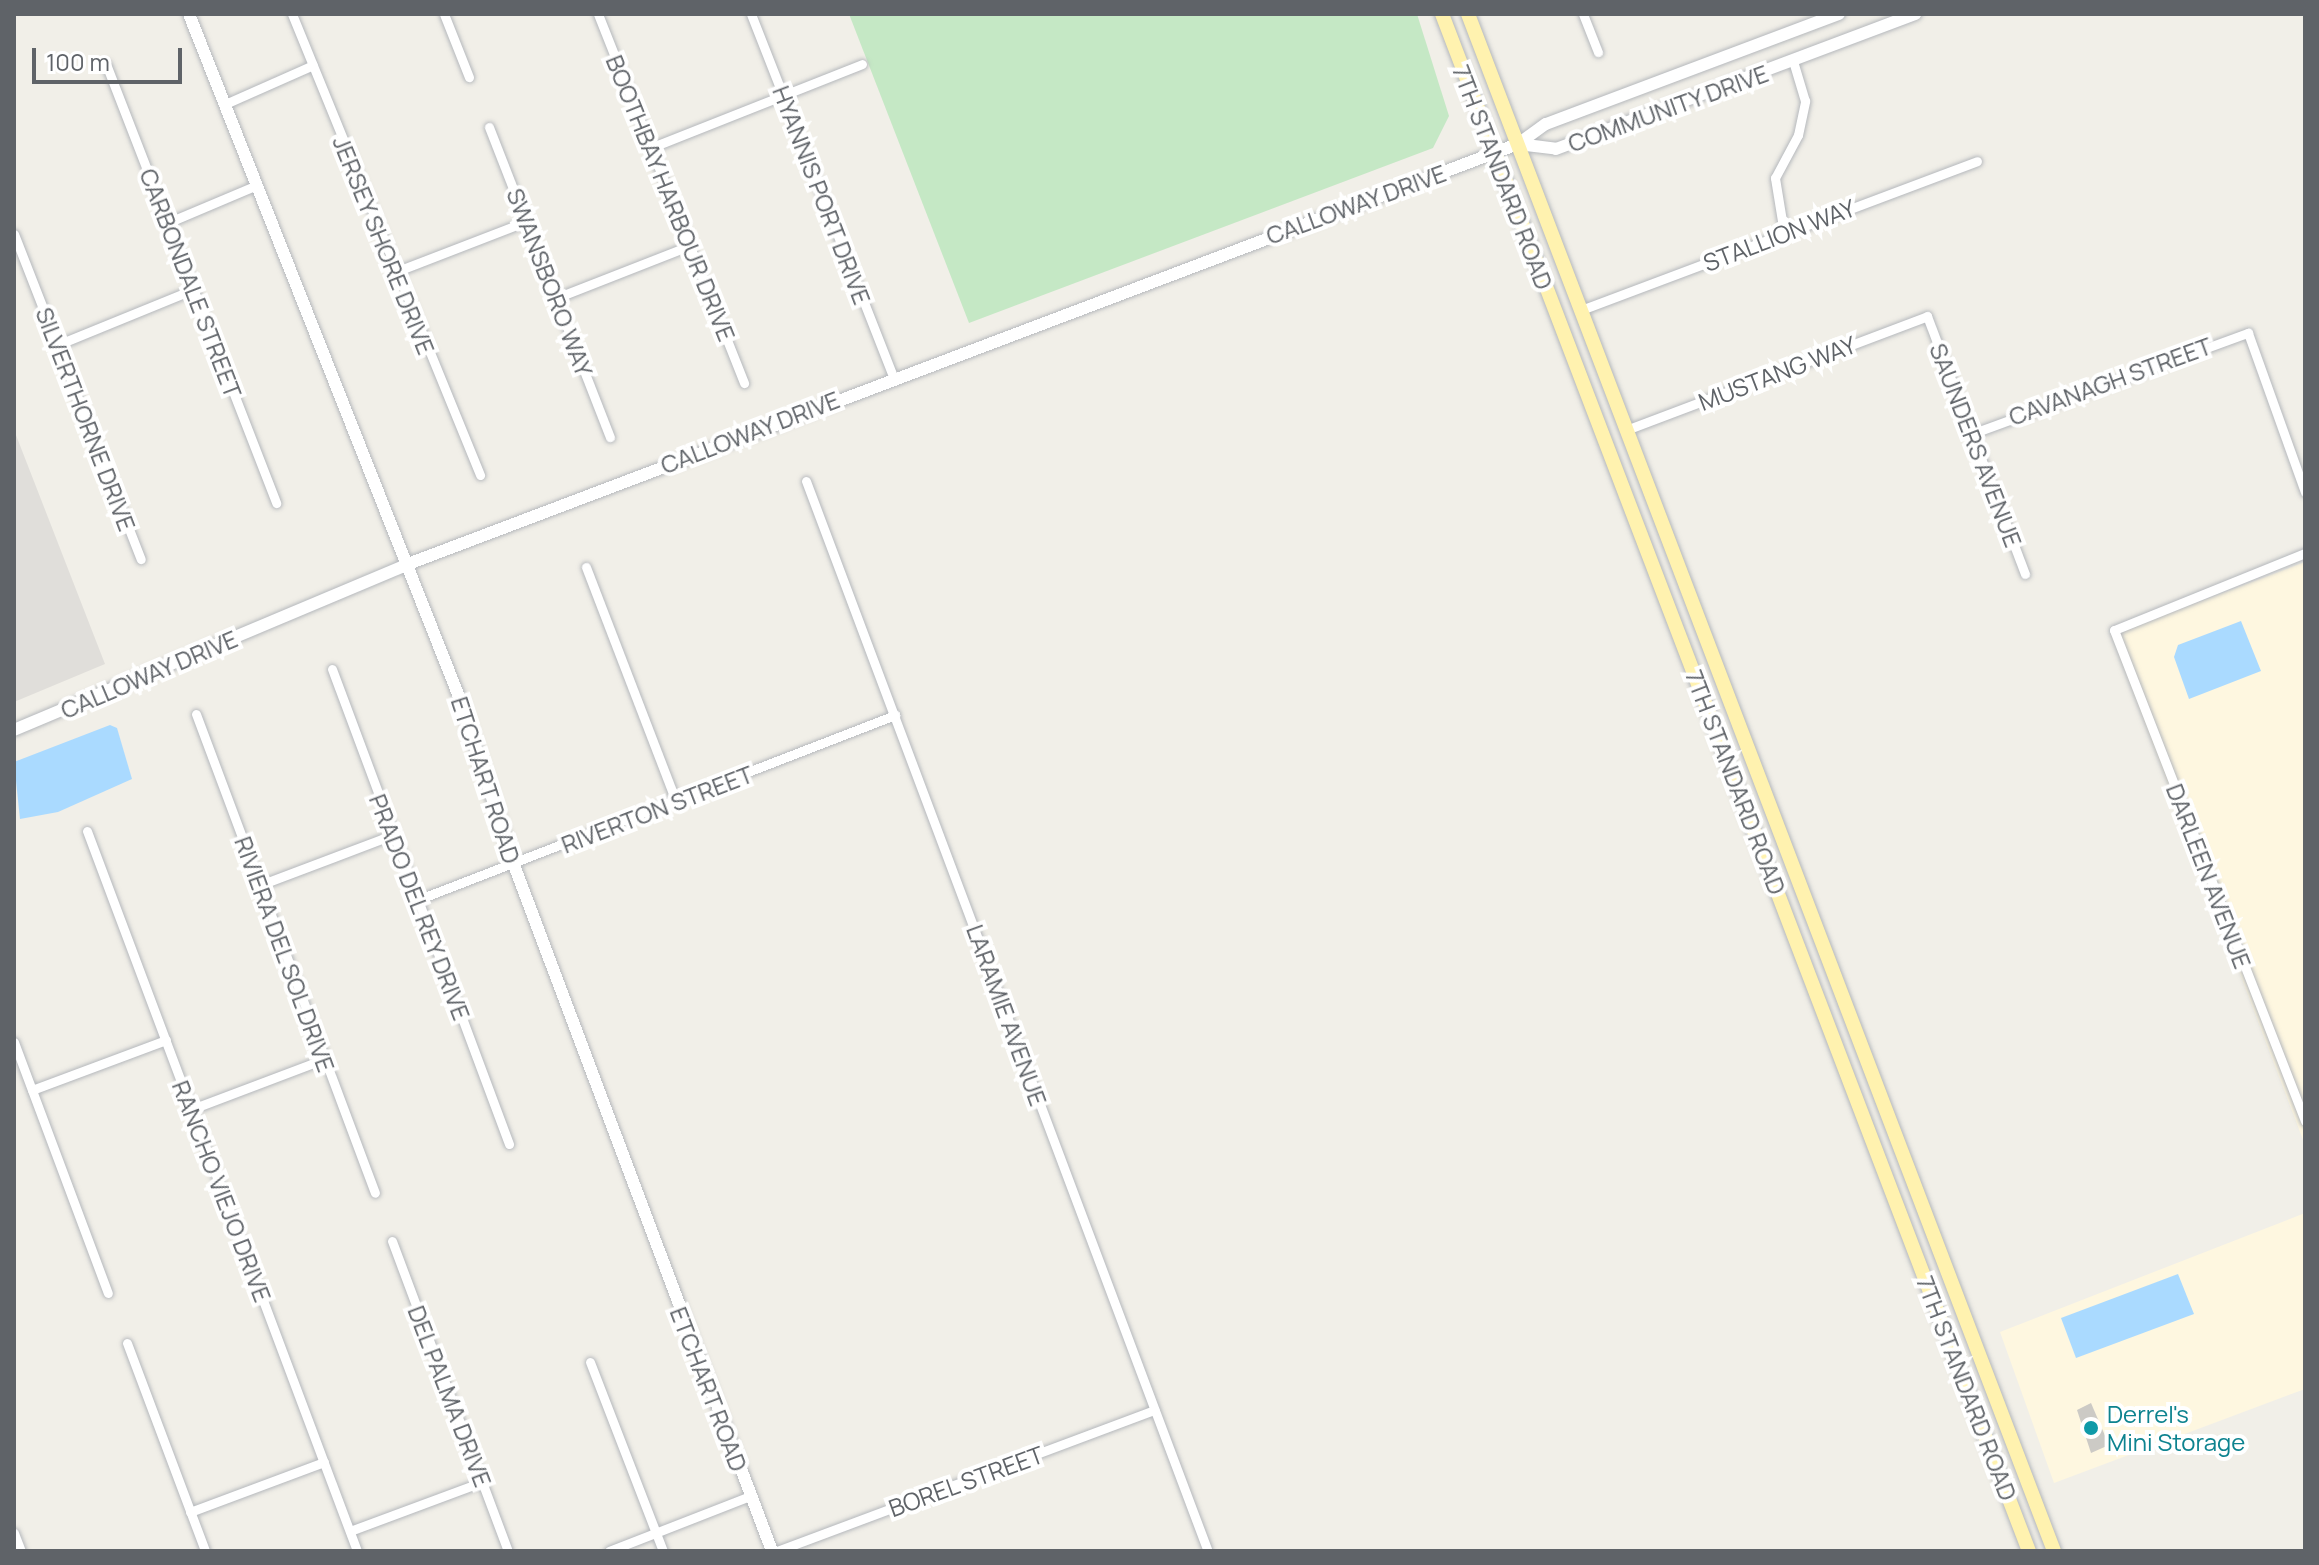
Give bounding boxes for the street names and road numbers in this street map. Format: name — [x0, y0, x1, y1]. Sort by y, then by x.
street label: BOOTHBAY HARBOUR DRIVE — [600, 50, 742, 346]
street label: COMMUNITY DRIVE — [1563, 58, 1773, 158]
street label: 7TH STANDARD ROAD — [1447, 61, 1559, 293]
street label: HYANNIS PORT DRIVE — [767, 81, 877, 309]
street label: JERSEY SHORE DRIVE — [327, 131, 441, 359]
street label: CALLOWAY DRIVE — [1262, 158, 1450, 250]
street label: CARBONDALE STREET — [134, 164, 248, 402]
street label: SWANSBORO WAY — [501, 184, 599, 380]
street label: STALLION WAY — [1699, 193, 1859, 277]
street label: SILVERTHORNE DRIVE — [30, 303, 142, 535]
street label: MUSTANG WAY — [1694, 330, 1860, 416]
street label: CAVANAGH STREET — [2005, 331, 2215, 431]
street label: SAUNDERS AVENUE — [1924, 339, 2028, 551]
street label: CALLOWAY DRIVE — [656, 384, 844, 480]
street label: CALLOWAY DRIVE — [56, 624, 242, 724]
street label: 7TH STANDARD ROAD — [1680, 666, 1792, 898]
street label: ETCHART ROAD — [445, 693, 527, 867]
street label: RIVERTON STREET — [557, 759, 757, 859]
street label: DARLEEN AVENUE — [2161, 780, 2257, 972]
street label: PRADO DEL REY DRIVE — [363, 789, 477, 1025]
street label: RIVIERA DEL SOL DRIVE — [229, 831, 341, 1077]
street label: LARAMIE AVENUE — [961, 920, 1053, 1110]
street label: RANCHO VIEJO DRIVE — [167, 1076, 277, 1306]
street label: 7TH STANDARD ROAD — [1911, 1272, 2023, 1504]
street label: DEL PALMA DRIVE — [402, 1301, 498, 1491]
street label: ETCHART ROAD — [664, 1302, 754, 1476]
street label: BOREL STREET — [884, 1439, 1048, 1523]

